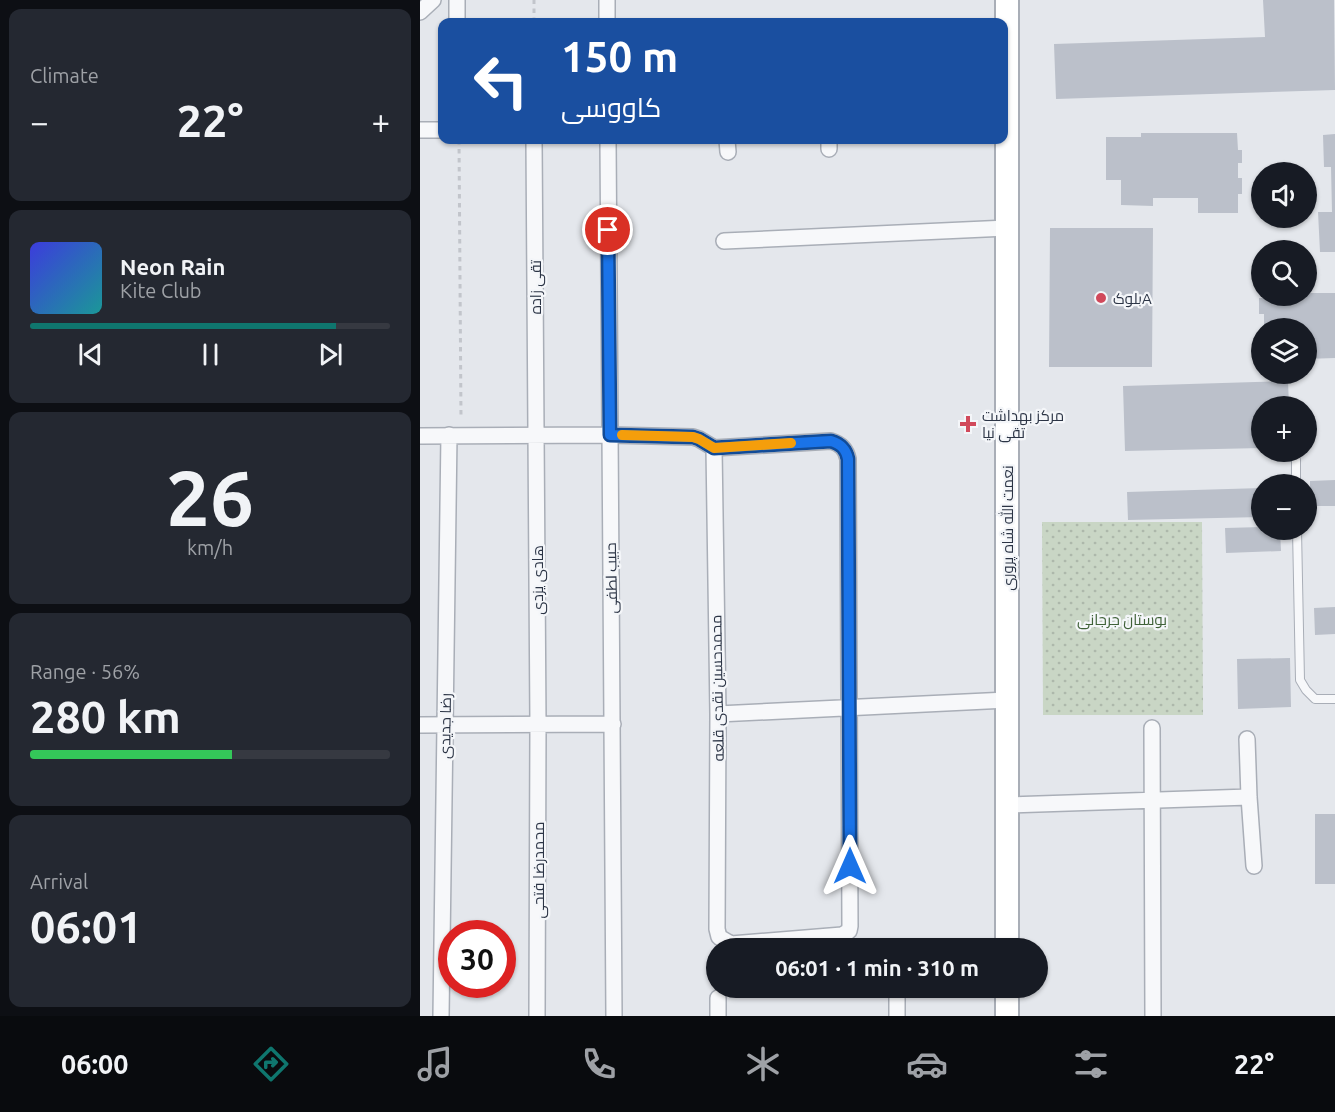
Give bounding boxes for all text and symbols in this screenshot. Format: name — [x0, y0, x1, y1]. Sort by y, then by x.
text: 150 m — [561, 33, 678, 80]
icon: left — [462, 42, 540, 120]
text: Climate — [30, 64, 99, 87]
text: کاووسی — [561, 92, 661, 122]
text: 22° — [177, 95, 243, 146]
text: − — [30, 103, 49, 140]
text: + — [371, 103, 390, 140]
map controls — [1251, 162, 1317, 540]
button: sound — [1251, 162, 1317, 228]
pin — [582, 204, 633, 255]
icon: arrive — [591, 213, 624, 246]
button: search — [1251, 240, 1317, 306]
text: Neon Rain — [120, 254, 225, 279]
street label: تقی زاده — [527, 260, 546, 314]
text: Kite Club — [120, 279, 202, 302]
place label: بلوکA — [1113, 290, 1152, 308]
marker: بلوکA — [1094, 291, 1108, 305]
button: layers — [1251, 318, 1317, 384]
icon: previous — [74, 338, 107, 371]
icon: pause — [194, 338, 227, 371]
icon: next — [314, 338, 347, 371]
button: + — [1251, 396, 1317, 462]
place label: مرکز بهداشت تقی نیا — [982, 407, 1064, 443]
marker: مرکز بهداشت تقی نیا — [959, 415, 977, 433]
text: 26 — [166, 453, 254, 541]
street label: نعمت الله شاه پروری — [998, 465, 1018, 591]
button: − — [1251, 474, 1317, 540]
text: km/h — [187, 536, 233, 559]
street label: حبیب لطفی — [602, 542, 622, 614]
street label: هادی یزدی — [529, 545, 548, 615]
park label: بوستان جرجانی — [1077, 611, 1167, 630]
street label: محمدحسین نقدی قلعه — [707, 614, 729, 762]
text: Range · 56% — [30, 660, 140, 683]
text: 280 km — [30, 691, 181, 742]
street label: رضا جدیدی — [436, 693, 456, 759]
street label: محمدرضا فتحی — [530, 822, 549, 918]
position arrow — [818, 834, 882, 898]
text: Arrival — [30, 870, 88, 893]
text: 06:01 — [30, 901, 143, 952]
speed limit sign: 30 — [438, 920, 516, 998]
text: 06:01 · 1 min · 310 m — [775, 955, 979, 980]
icon: directions — [250, 1043, 292, 1085]
icon: music — [414, 1043, 456, 1085]
icon: phone — [578, 1043, 620, 1085]
icon: climate — [742, 1043, 784, 1085]
icon: car — [906, 1043, 948, 1085]
icon: filters — [1070, 1043, 1112, 1085]
text: 06:00 — [61, 1049, 129, 1079]
text: 22° — [1234, 1049, 1274, 1079]

